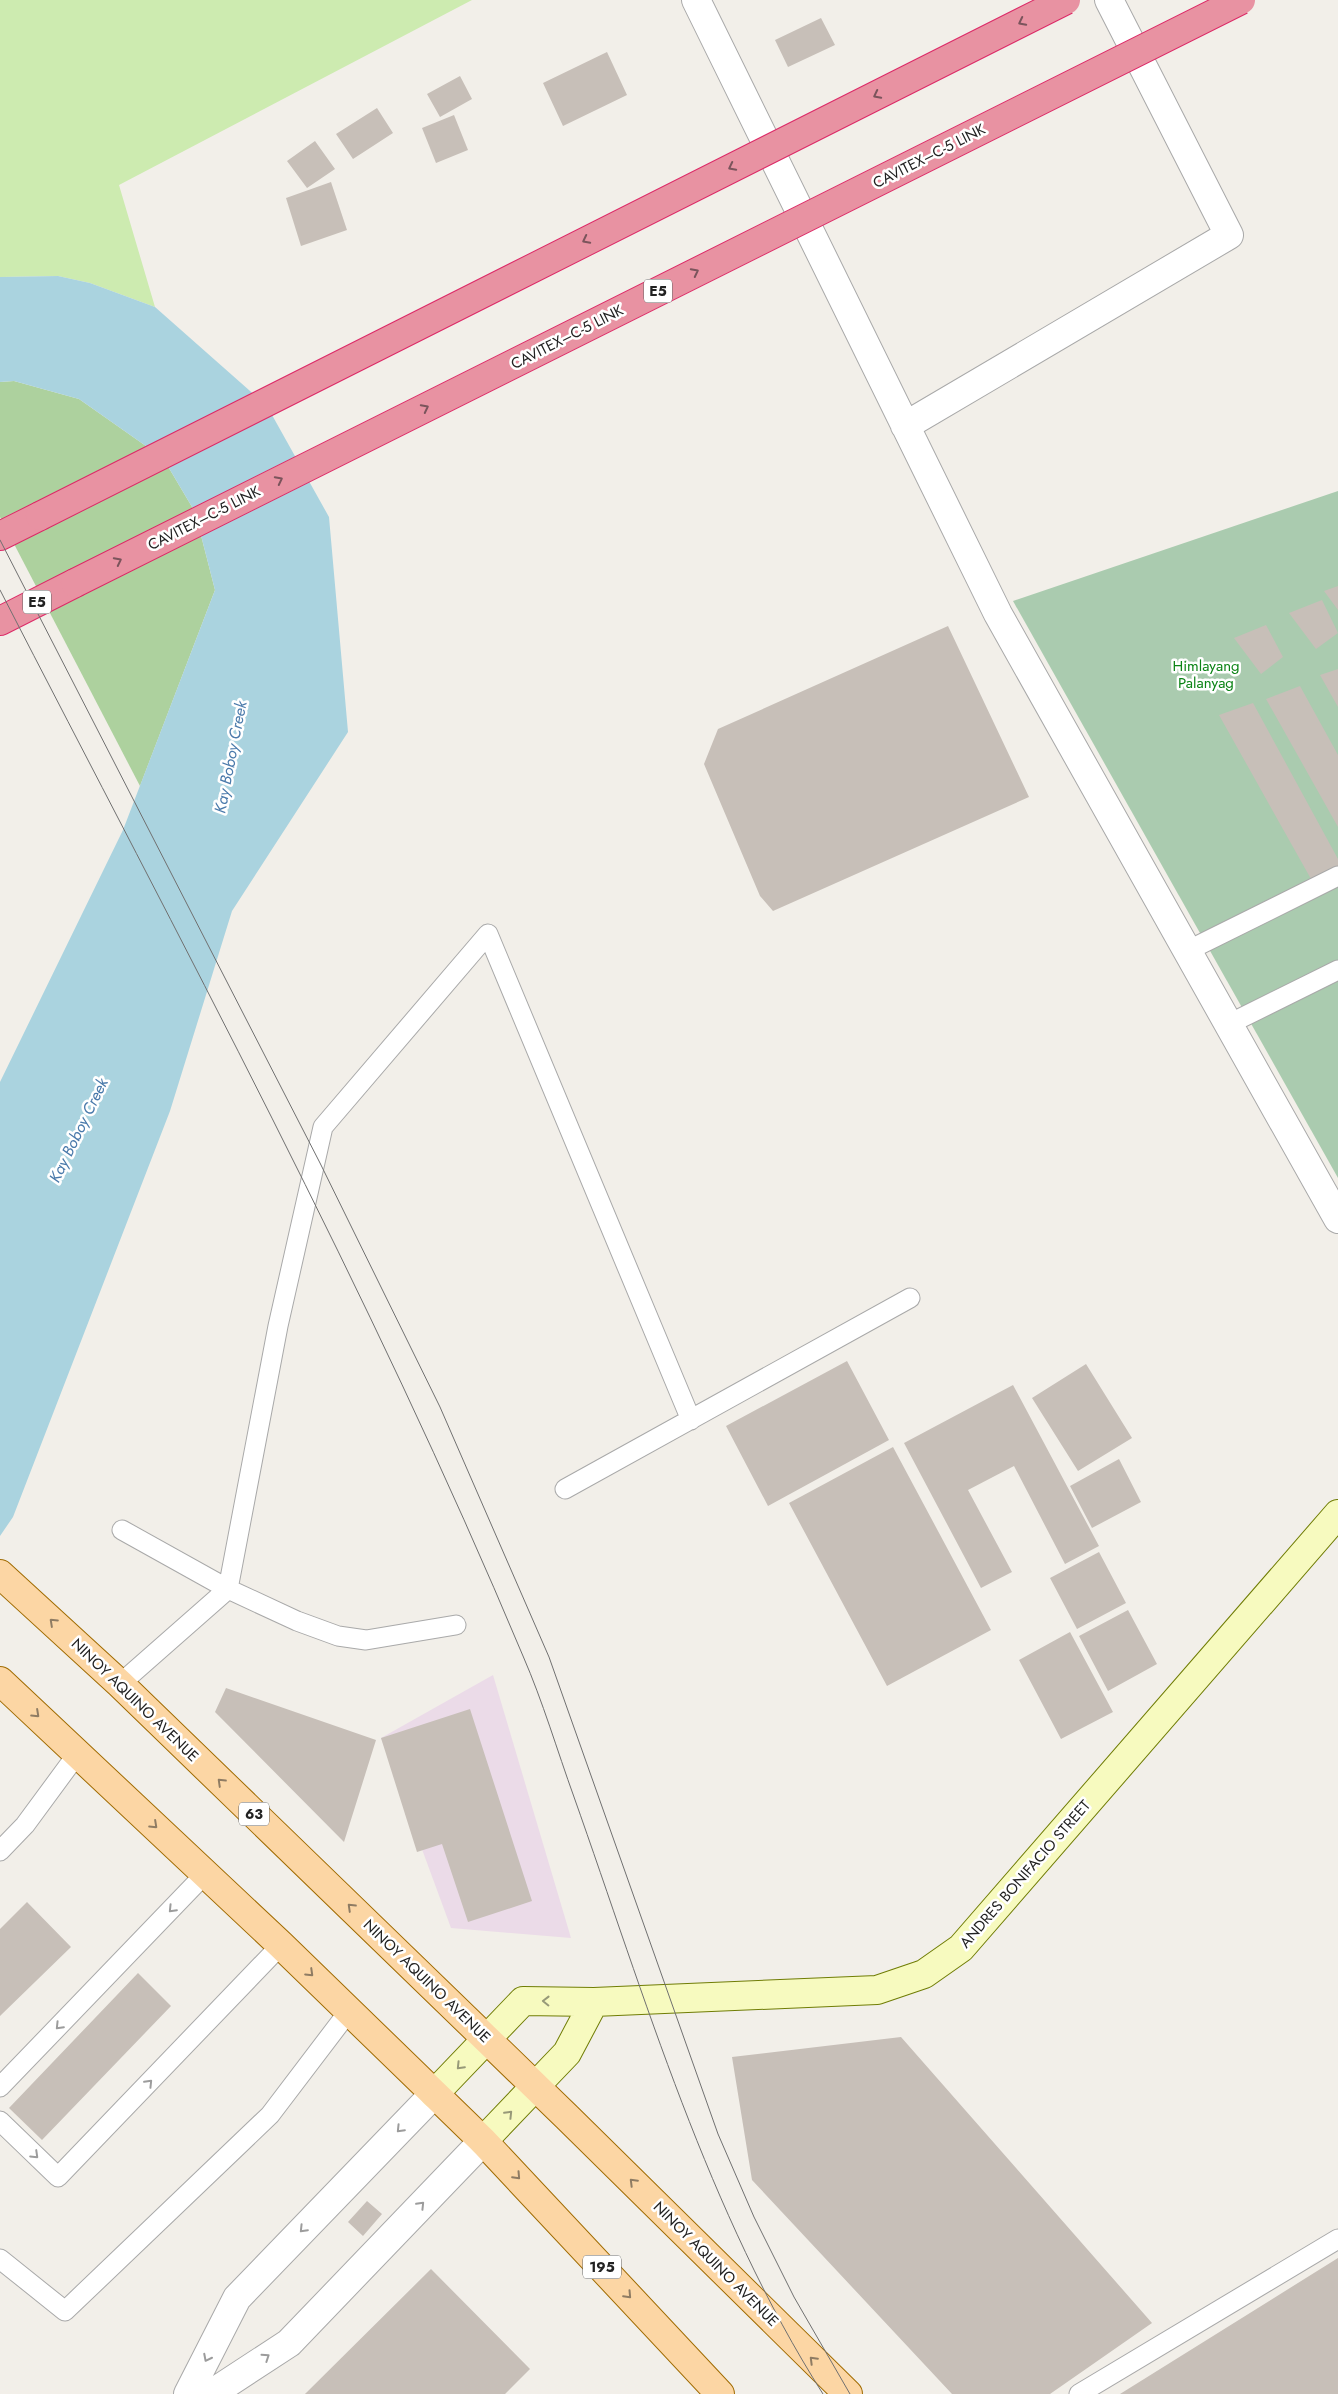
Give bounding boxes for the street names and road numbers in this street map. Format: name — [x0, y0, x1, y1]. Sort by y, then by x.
street label: CAVITEX–C-5 LINK — [869, 118, 990, 194]
road number: E5 — [644, 280, 672, 302]
street label: CAVITEX–C-5 LINK — [507, 299, 628, 375]
street label: CAVITEX–C-5 LINK — [144, 480, 265, 556]
road number: E5 — [23, 590, 51, 614]
street label: NINOY AQUINO AVENUE — [66, 1633, 204, 1767]
street label: ANDRES BONIFACIO STREET — [954, 1795, 1096, 1953]
road number: 63 — [239, 1802, 269, 1826]
street label: NINOY AQUINO AVENUE — [358, 1914, 496, 2048]
street label: NINOY AQUINO AVENUE — [648, 2196, 784, 2332]
road number: 195 — [583, 2256, 621, 2278]

